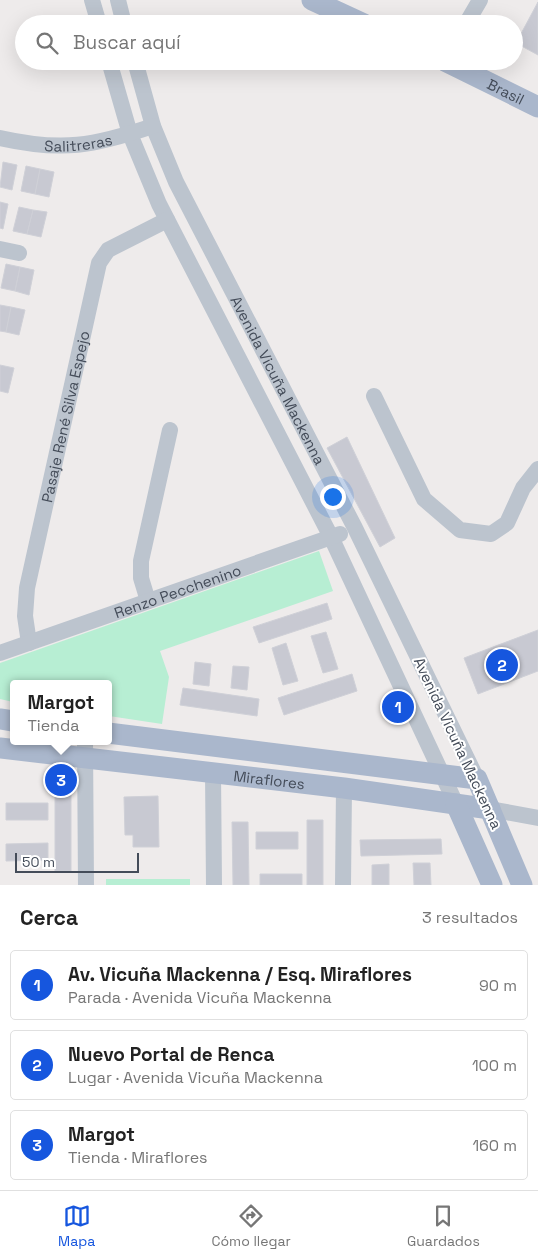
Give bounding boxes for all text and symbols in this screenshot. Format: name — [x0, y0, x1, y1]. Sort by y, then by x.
search box — [15, 15, 523, 70]
icon: search — [33, 29, 61, 57]
text: Buscar aquí — [73, 30, 181, 55]
street label: Brasil — [484, 74, 528, 108]
street label: Salitreras — [44, 129, 114, 155]
street label: Avenida Vicuña Mackenna — [227, 292, 330, 468]
street label: Pasaje René Silva Espejo — [37, 329, 93, 504]
your location — [320, 484, 346, 510]
street label: Renzo Pecchenino — [111, 560, 244, 622]
pin: 2 — [486, 646, 518, 684]
street label: Avenida Vicuña Mackenna — [410, 654, 506, 832]
popup — [10, 680, 112, 745]
pin: 1 — [382, 688, 414, 726]
text: Margot — [27, 690, 95, 715]
text: Tienda — [27, 715, 79, 736]
pin: 3 — [45, 761, 77, 799]
street label: Miraflores — [233, 766, 306, 793]
scale bar — [15, 850, 139, 873]
text: 50 m — [22, 853, 55, 871]
text: Cerca — [20, 904, 78, 931]
text: 3 resultados — [422, 907, 518, 928]
text: Av. Vicuña Mackenna / Esq. Miraflores — [68, 962, 412, 987]
text: 1 — [33, 975, 41, 996]
text: 90 m — [479, 975, 517, 996]
text: Parada · Avenida Vicuña Mackenna — [68, 987, 332, 1008]
text: Nuevo Portal de Renca — [68, 1042, 274, 1067]
text: 2 — [32, 1055, 42, 1076]
text: 100 m — [472, 1055, 517, 1076]
text: Lugar · Avenida Vicuña Mackenna — [68, 1067, 323, 1088]
text: Margot — [68, 1122, 135, 1147]
text: 3 — [32, 1135, 42, 1156]
text: 160 m — [472, 1135, 517, 1156]
text: Tienda · Miraflores — [68, 1147, 208, 1168]
tab: Mapa — [58, 1202, 95, 1250]
tab: Cómo llegar — [211, 1202, 291, 1250]
tab: Guardados — [407, 1202, 480, 1250]

